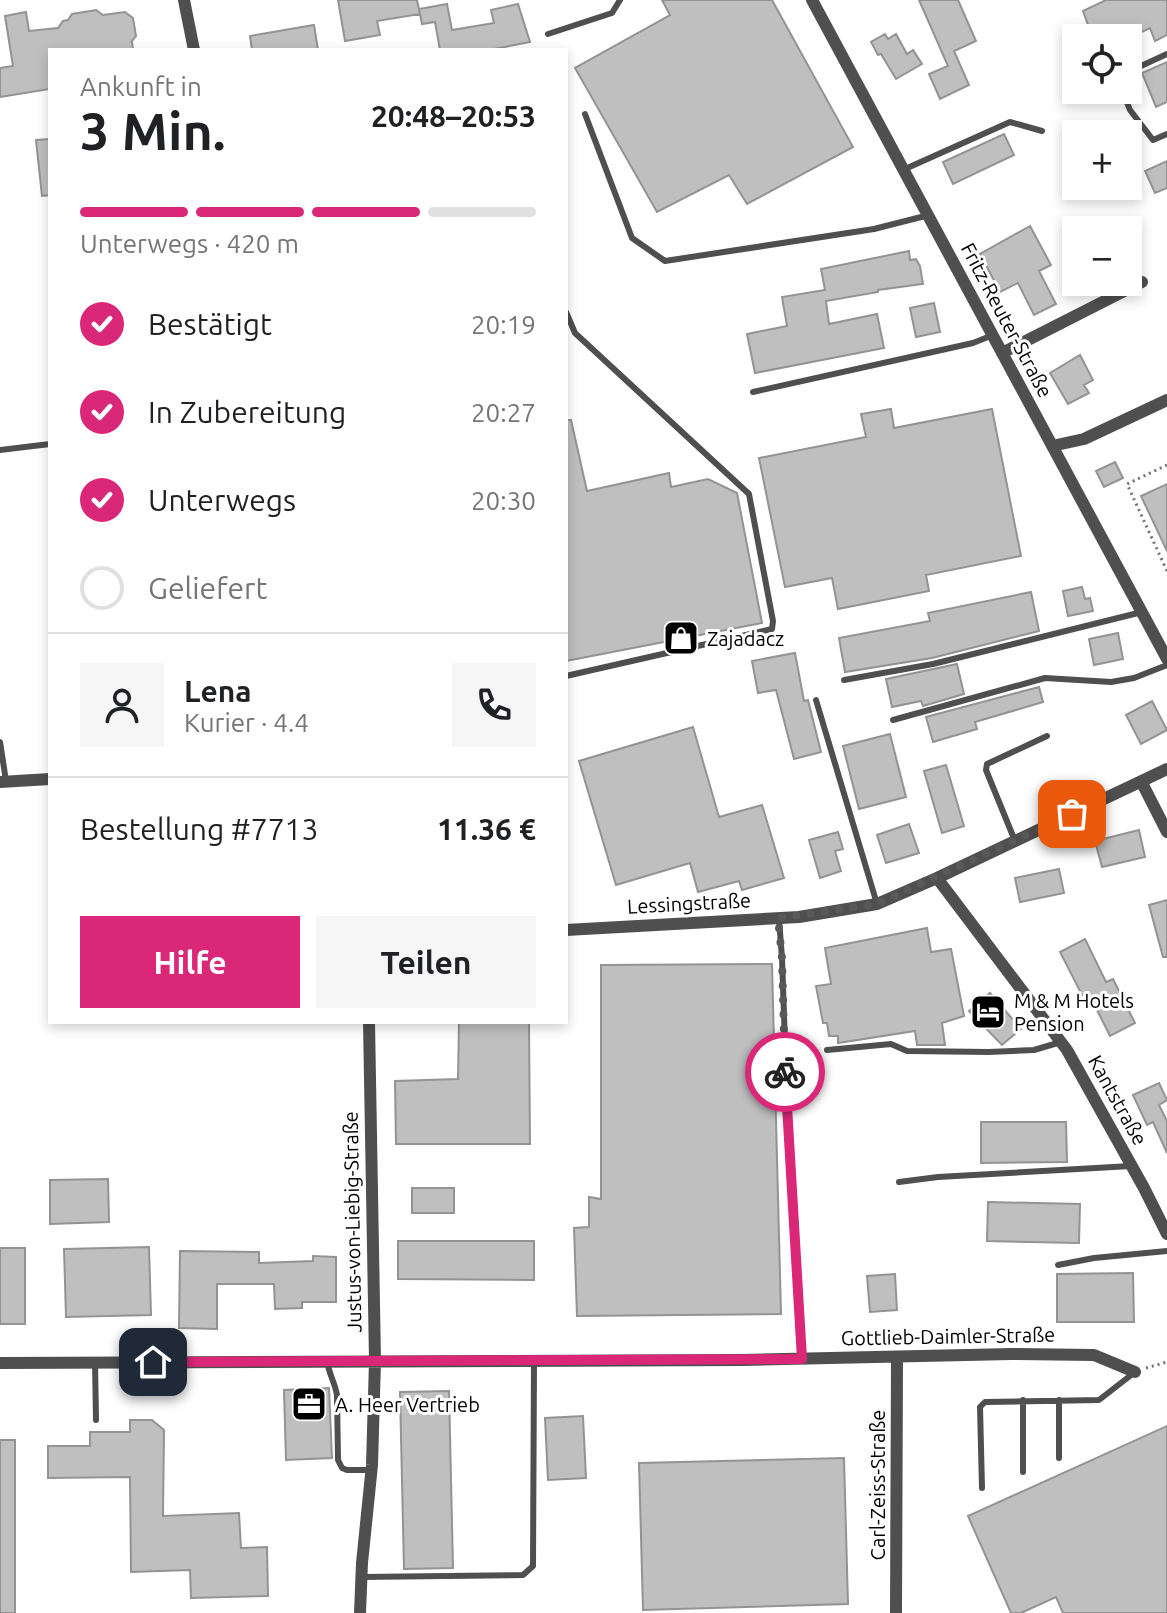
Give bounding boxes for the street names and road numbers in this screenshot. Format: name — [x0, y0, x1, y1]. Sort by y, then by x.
street label: Fritz-Reuter-Straße — [957, 239, 1057, 401]
street label: Lessingstraße — [627, 888, 751, 918]
street label: Kantstraße — [1084, 1051, 1152, 1149]
street label: Justus-von-Liebig-Straße — [339, 1111, 365, 1333]
street label: Gottlieb-Daimler-Straße — [841, 1323, 1055, 1349]
street label: Carl-Zeiss-Straße — [866, 1410, 889, 1560]

